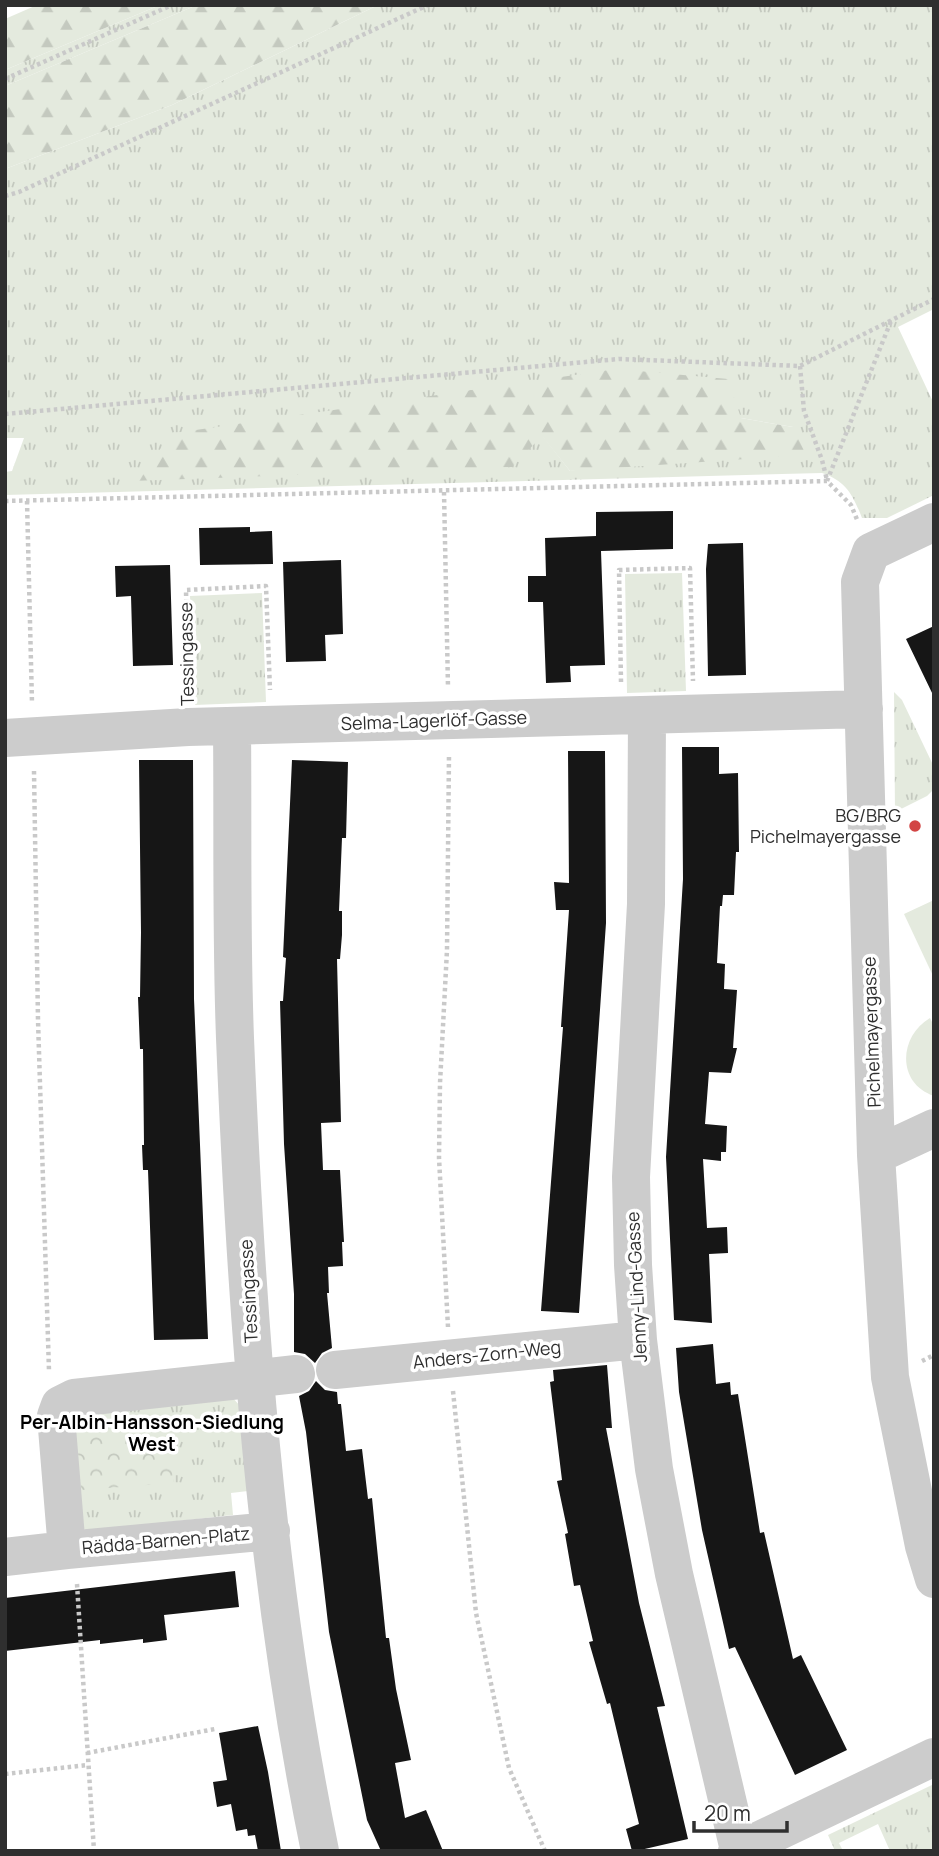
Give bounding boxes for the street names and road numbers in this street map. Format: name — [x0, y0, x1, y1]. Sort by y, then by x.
street label: Tessingasse — [173, 602, 199, 706]
street label: Selma-Lagerlöf-Gasse — [340, 705, 528, 735]
street label: Pichelmayergasse — [856, 956, 886, 1108]
street label: Jenny-Lind-Gasse — [620, 1211, 652, 1363]
street label: Tessingasse — [233, 1239, 263, 1343]
street label: Anders-Zorn-Weg — [412, 1334, 562, 1374]
street label: Rädda-Barnen-Platz — [81, 1521, 251, 1559]

